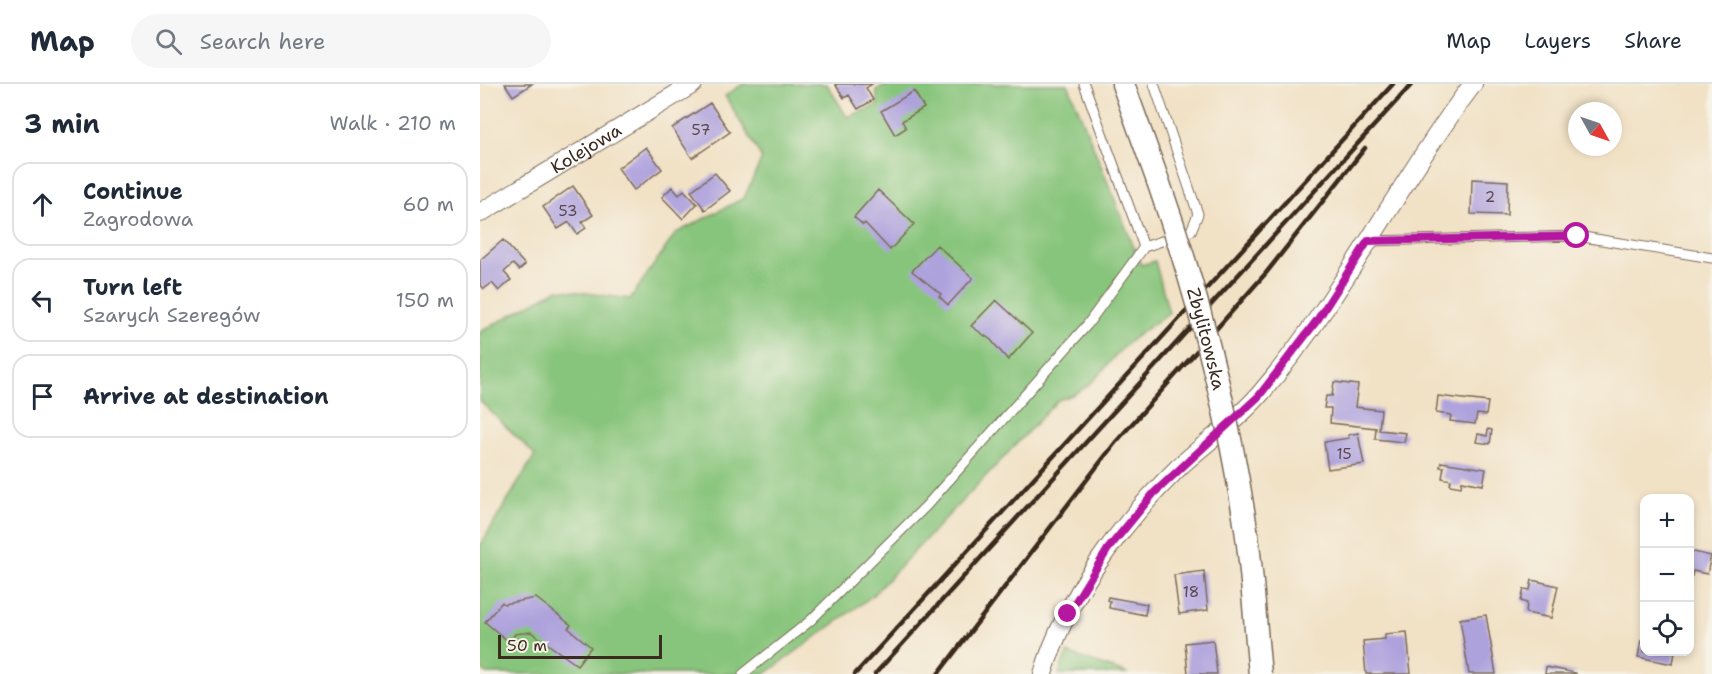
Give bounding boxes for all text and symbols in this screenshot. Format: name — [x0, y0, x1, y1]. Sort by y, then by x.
search box — [131, 14, 551, 68]
text: Map — [30, 22, 95, 60]
icon: search — [152, 25, 185, 58]
text: Search here — [200, 27, 325, 56]
text: Map — [1446, 27, 1491, 55]
text: Layers — [1524, 27, 1591, 55]
text: Share — [1624, 27, 1682, 55]
north arrow — [1568, 102, 1622, 156]
text: 3 min — [24, 106, 100, 141]
text: Walk · 210 m — [330, 110, 456, 136]
street label: Kolejowa — [546, 118, 626, 179]
house number: 57 — [692, 120, 710, 140]
text: Continue — [83, 177, 183, 206]
house number: 2 — [1485, 187, 1495, 207]
icon: ahead — [26, 188, 59, 221]
text: 60 m — [402, 191, 454, 217]
house number: 53 — [559, 201, 578, 221]
text: Zagrodowa — [83, 206, 193, 232]
route start — [1563, 222, 1589, 248]
text: Turn left — [83, 273, 182, 302]
icon: left — [26, 284, 59, 317]
street label: Zbylitowska — [1181, 285, 1231, 392]
text: 150 m — [396, 287, 454, 313]
text: Szarych Szeregów — [83, 302, 261, 328]
icon: arrive — [26, 380, 59, 413]
text: Arrive at destination — [83, 382, 329, 411]
house number: 15 — [1336, 444, 1352, 464]
map controls — [1640, 494, 1694, 656]
button: + — [1640, 494, 1694, 548]
button: − — [1640, 548, 1694, 602]
house number: 18 — [1183, 582, 1199, 602]
route end — [1054, 600, 1080, 626]
button: locate — [1640, 602, 1694, 656]
scale bar — [498, 632, 662, 660]
text: 50 m — [507, 635, 547, 656]

